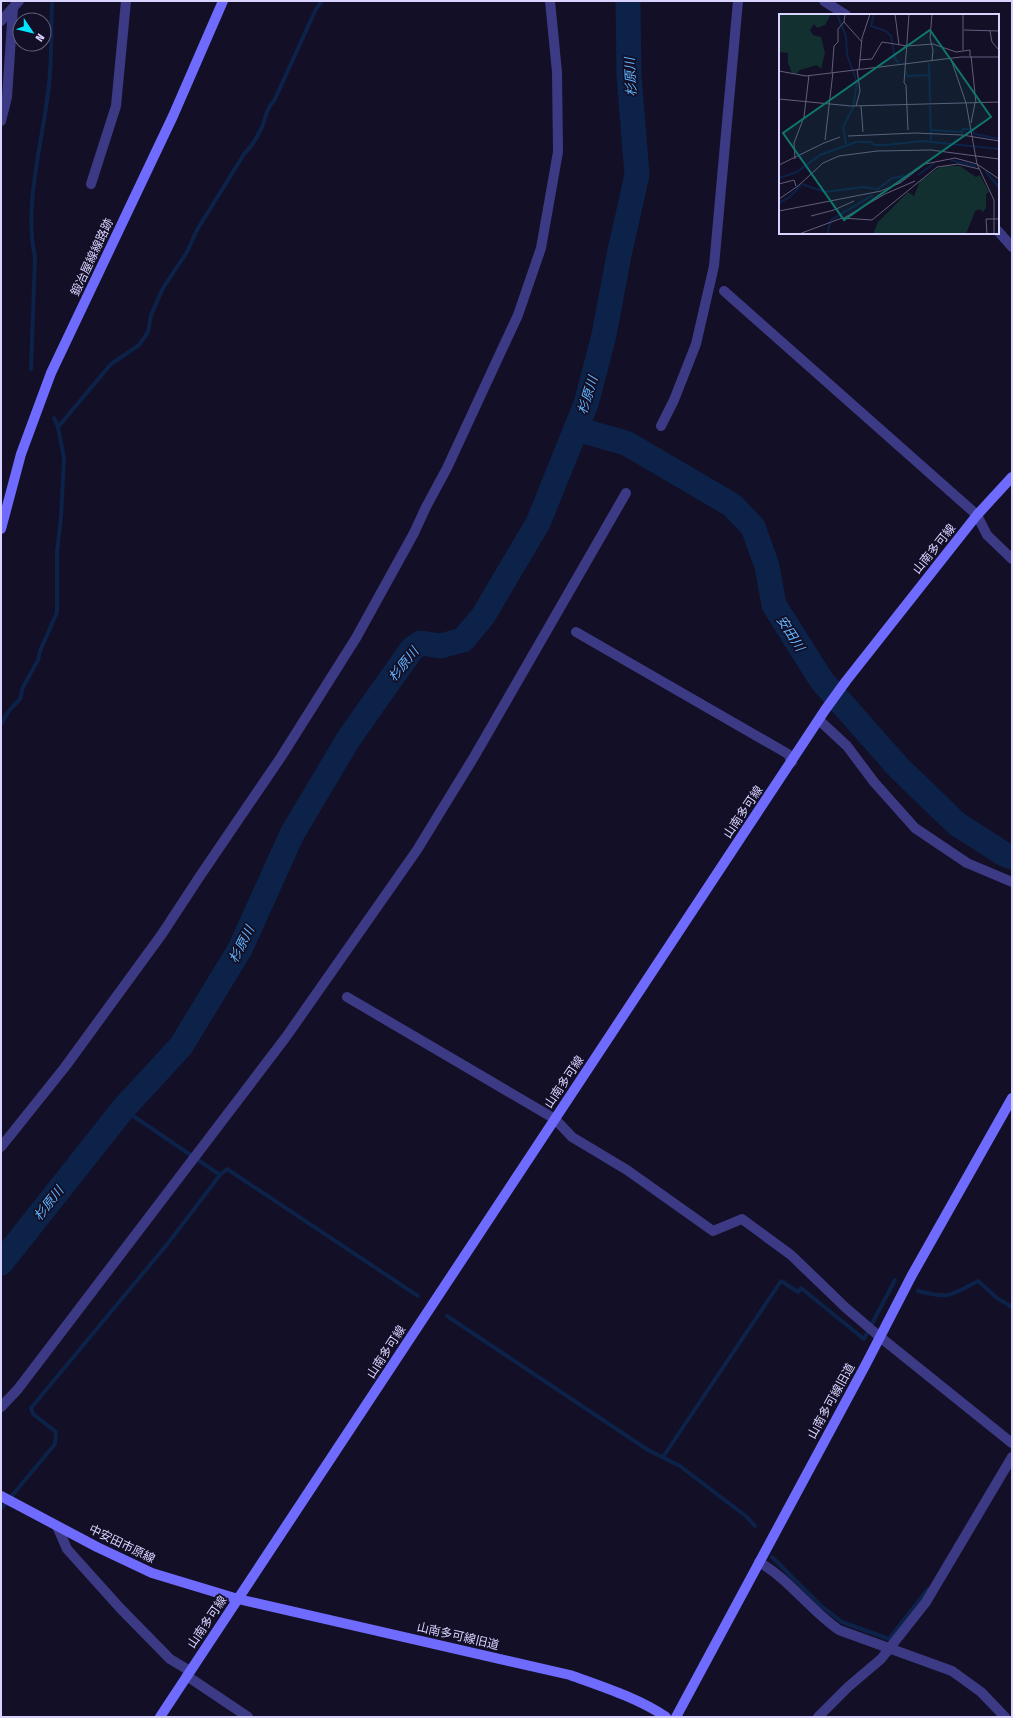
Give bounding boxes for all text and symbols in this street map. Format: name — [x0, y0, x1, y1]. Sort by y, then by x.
north arrow — [12, 12, 52, 52]
inset map — [779, 14, 999, 234]
text: N — [33, 31, 47, 44]
water label: 杉原川 — [622, 55, 639, 97]
street label: 鍛冶屋線線路跡 — [68, 216, 116, 298]
water label: 杉原川 — [575, 372, 601, 416]
street label: 山南多可線 — [910, 521, 958, 577]
water label: 安田川 — [774, 613, 809, 655]
water label: 杉原川 — [385, 643, 423, 684]
street label: 山南多可線 — [720, 783, 766, 841]
water label: 杉原川 — [226, 922, 258, 965]
street label: 山南多可線 — [541, 1053, 587, 1111]
water label: 杉原川 — [30, 1182, 68, 1223]
street label: 山南多可線 — [364, 1323, 408, 1381]
street label: 山南多可線旧道 — [805, 1361, 857, 1441]
street label: 中安田市原線 — [87, 1522, 157, 1566]
street label: 山南多可線 — [184, 1593, 230, 1651]
street label: 山南多可線旧道 — [415, 1620, 501, 1652]

